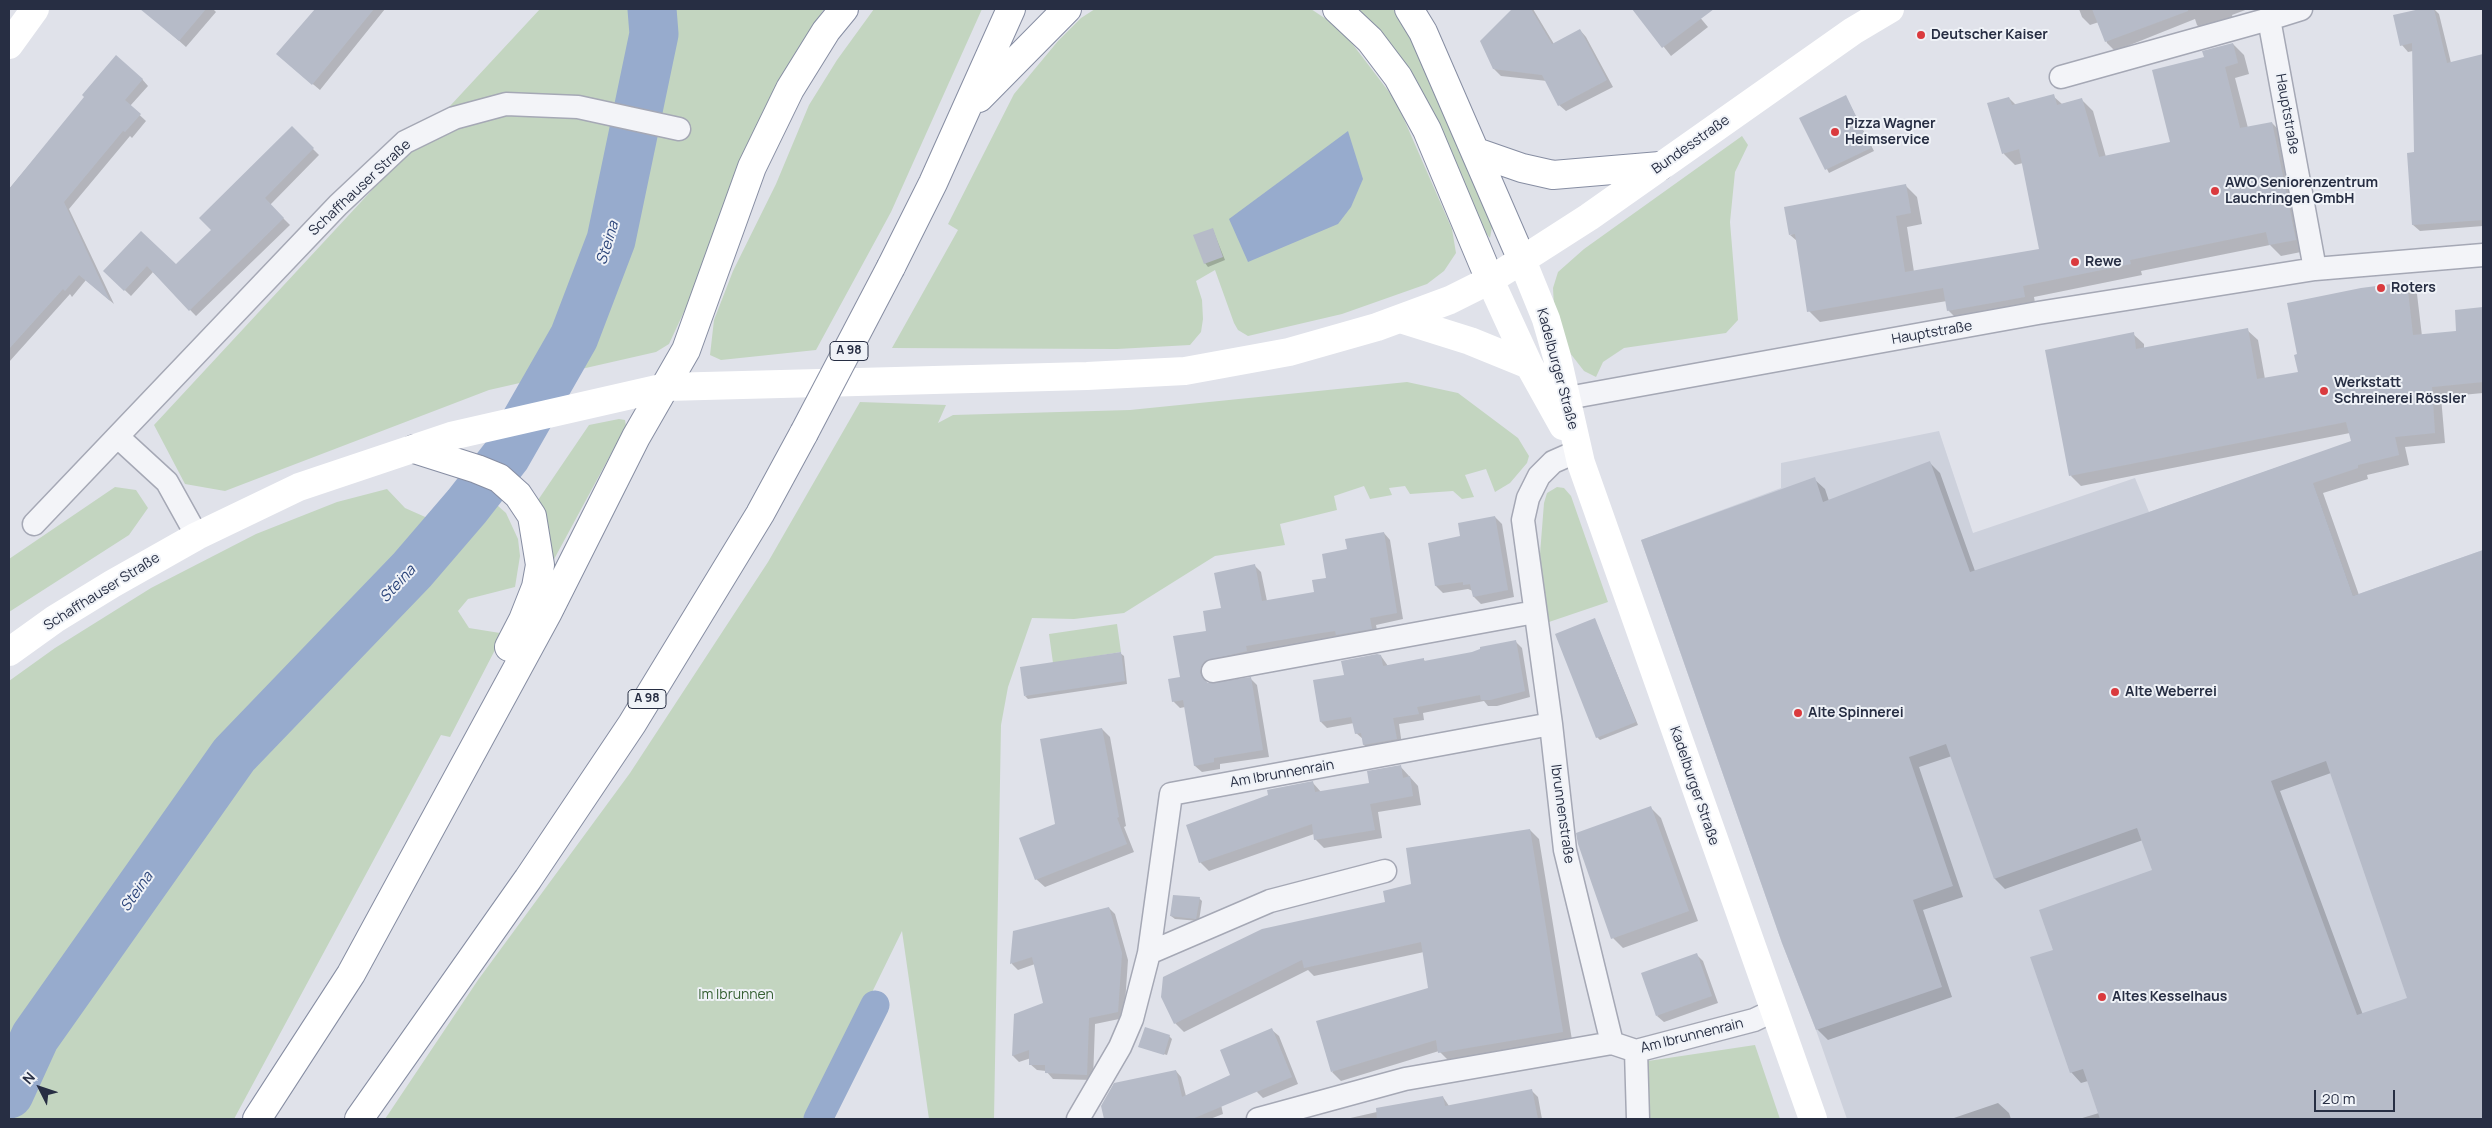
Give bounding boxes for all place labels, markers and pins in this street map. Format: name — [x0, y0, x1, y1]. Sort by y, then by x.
place label: Deutscher Kaiser — [1931, 27, 2048, 43]
marker: Deutscher Kaiser — [1915, 29, 1927, 41]
place label: Pizza Wagner Heimservice — [1845, 116, 1936, 148]
marker: Pizza Wagner Heimservice — [1829, 126, 1841, 138]
place label: AWO Seniorenzentrum Lauchringen GmbH — [2225, 175, 2378, 208]
marker: AWO Seniorenzentrum Lauchringen GmbH — [2209, 185, 2221, 197]
place label: Rewe — [2085, 254, 2122, 270]
marker: Rewe — [2069, 256, 2081, 268]
place label: Roters — [2391, 280, 2436, 296]
marker: Roters — [2375, 282, 2387, 294]
place label: Werkstatt Schreinerei Rössler — [2334, 375, 2466, 408]
marker: Werkstatt Schreinerei Rössler — [2318, 385, 2330, 397]
place label: Alte Weberrei — [2125, 684, 2217, 700]
marker: Alte Weberrei — [2109, 686, 2121, 698]
place label: Alte Spinnerei — [1808, 705, 1904, 721]
marker: Alte Spinnerei — [1792, 707, 1804, 719]
place label: Altes Kesselhaus — [2112, 989, 2227, 1005]
marker: Altes Kesselhaus — [2096, 991, 2108, 1003]

